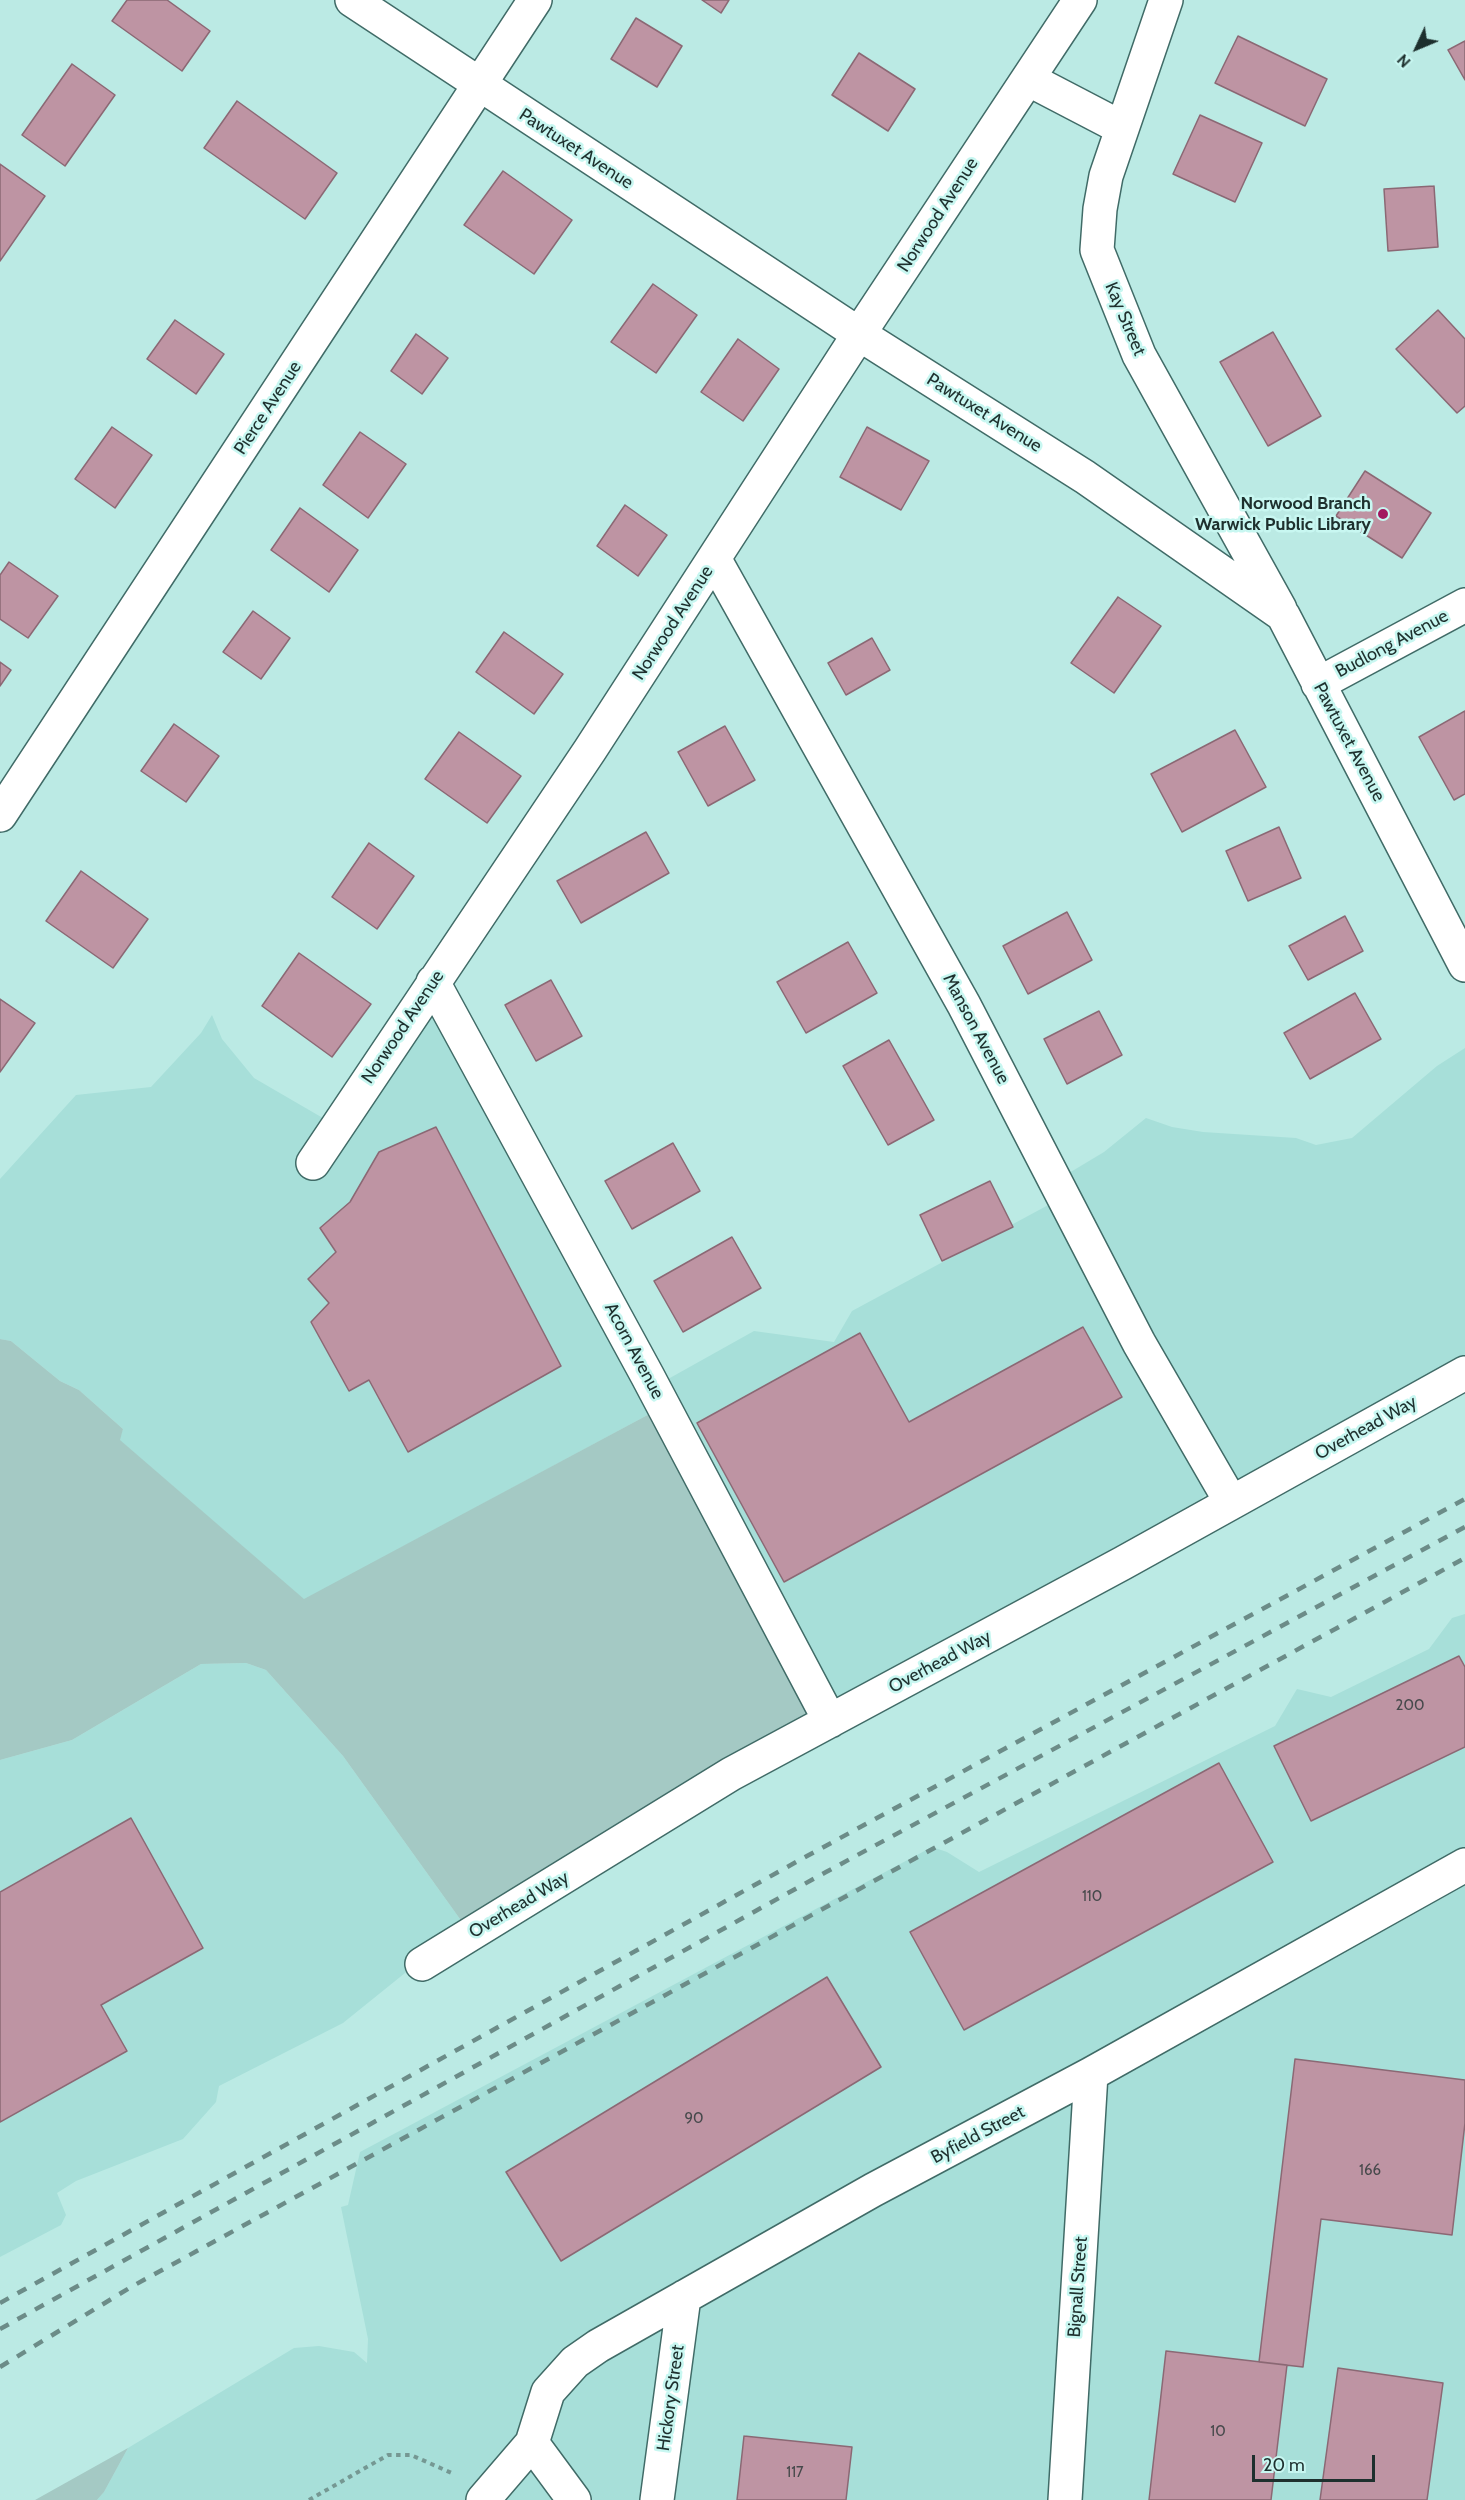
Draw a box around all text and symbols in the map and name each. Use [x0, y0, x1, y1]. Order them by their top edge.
north arrow [1387, 18, 1447, 78]
text: N [1393, 50, 1414, 72]
street label: Pawtuxet Avenue [515, 104, 637, 194]
street label: Norwood Avenue [893, 154, 983, 276]
street label: Kay Street [1100, 279, 1150, 359]
street label: Pierce Avenue [230, 357, 306, 459]
street label: Pawtuxet Avenue [922, 369, 1046, 457]
place label: Norwood Branch Warwick Public Library [1195, 493, 1371, 536]
marker: Norwood Branch Warwick Public Library [1376, 507, 1390, 521]
street label: Norwood Avenue [628, 562, 718, 684]
street label: Budlong Avenue [1332, 605, 1452, 683]
street label: Pawtuxet Avenue [1309, 679, 1389, 805]
street label: Norwood Avenue [357, 966, 449, 1088]
street label: Manson Avenue [938, 970, 1014, 1088]
street label: Acorn Avenue [600, 1299, 668, 1403]
street label: Overhead Way [1311, 1391, 1421, 1465]
street label: Overhead Way [885, 1626, 995, 1698]
house number: 200 [1396, 1697, 1424, 1715]
street label: Overhead Way [465, 1867, 573, 1943]
house number: 110 [1082, 1888, 1102, 1906]
street label: Byfield Street [927, 2101, 1029, 2169]
house number: 90 [685, 2110, 703, 2128]
house number: 166 [1359, 2162, 1381, 2180]
street label: Bignall Street [1064, 2236, 1092, 2338]
street label: Hickory Street [653, 2343, 689, 2453]
house number: 10 [1210, 2423, 1226, 2441]
scale bar [1255, 2443, 1378, 2481]
text: 20 m [1263, 2454, 1305, 2476]
house number: 117 [786, 2464, 804, 2482]

